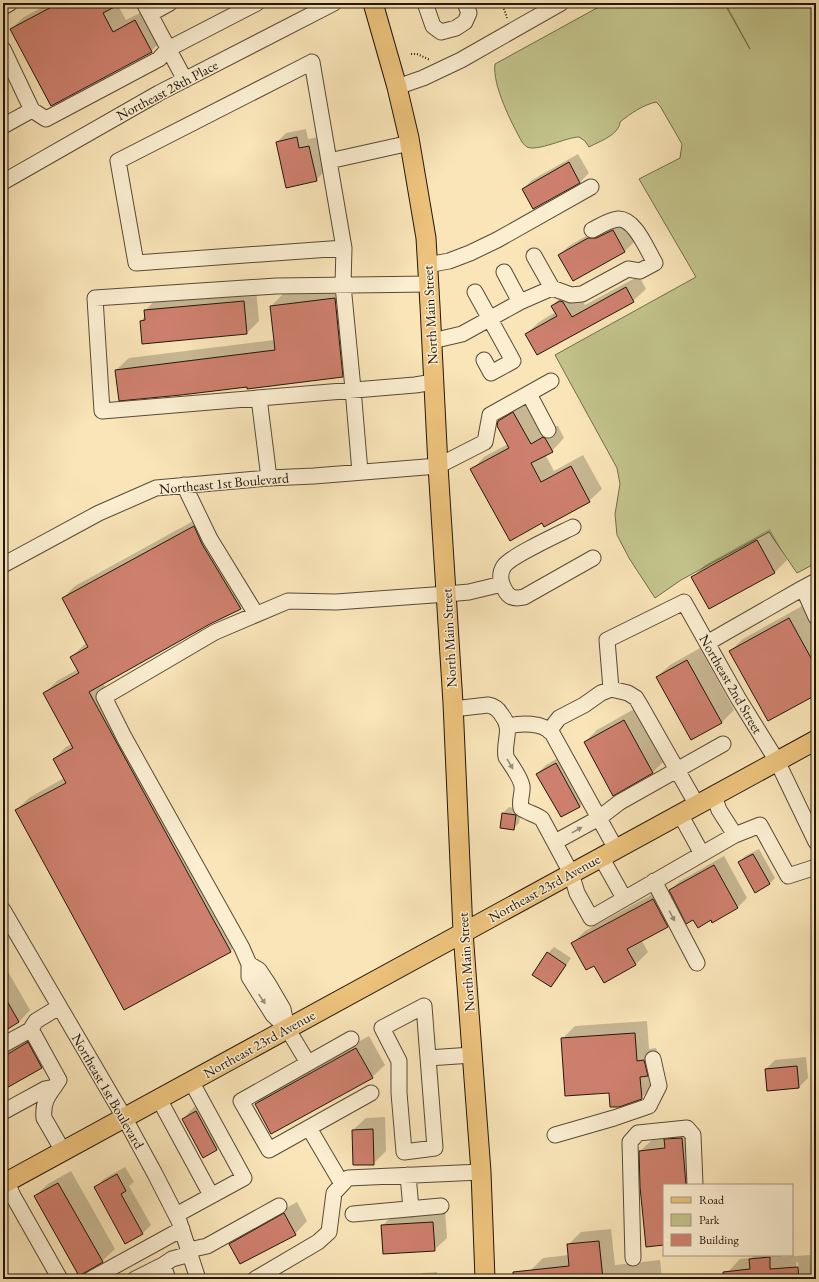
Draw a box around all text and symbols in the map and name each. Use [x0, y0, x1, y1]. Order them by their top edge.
street label: Northeast 28th Place [113, 55, 221, 124]
street label: North Main Street [418, 264, 442, 365]
street label: Northeast 1st Boulevard [158, 468, 291, 498]
street label: North Main Street [437, 587, 461, 688]
street label: Northeast 2nd Street [695, 631, 767, 737]
one-way arrow [507, 758, 514, 770]
one-way arrow [571, 827, 583, 834]
street label: Northeast 23rd Avenue [485, 850, 604, 926]
one-way arrow [669, 910, 675, 921]
street label: North Main Street [454, 911, 478, 1012]
one-way arrow [258, 993, 266, 1004]
street label: Northeast 23rd Avenue [200, 1006, 319, 1082]
street label: Northeast 1st Boulevard [68, 1030, 149, 1153]
legend [663, 1184, 793, 1256]
text: Road [699, 1192, 725, 1208]
text: Park [699, 1212, 720, 1228]
text: Building [699, 1232, 740, 1248]

